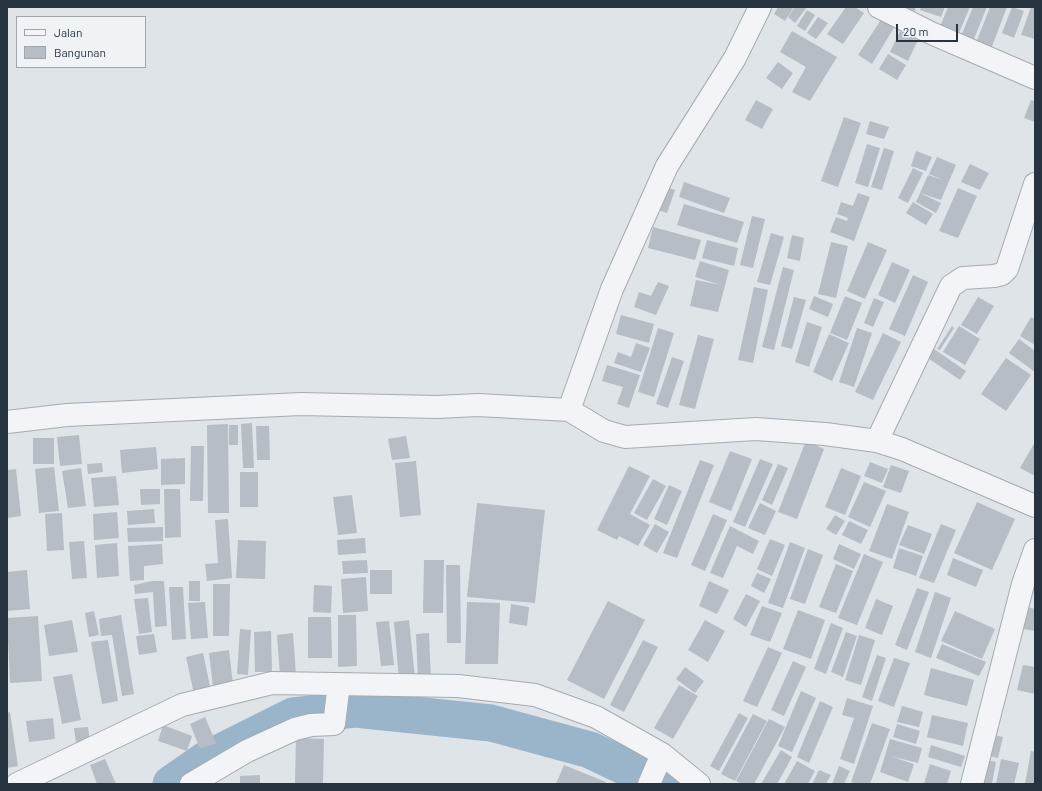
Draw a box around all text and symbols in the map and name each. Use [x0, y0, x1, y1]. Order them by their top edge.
legend [16, 16, 146, 68]
scale bar [898, 16, 960, 42]
text: 20 m [903, 24, 929, 38]
text: Jalan [54, 25, 82, 39]
text: Bangunan [54, 45, 106, 59]

